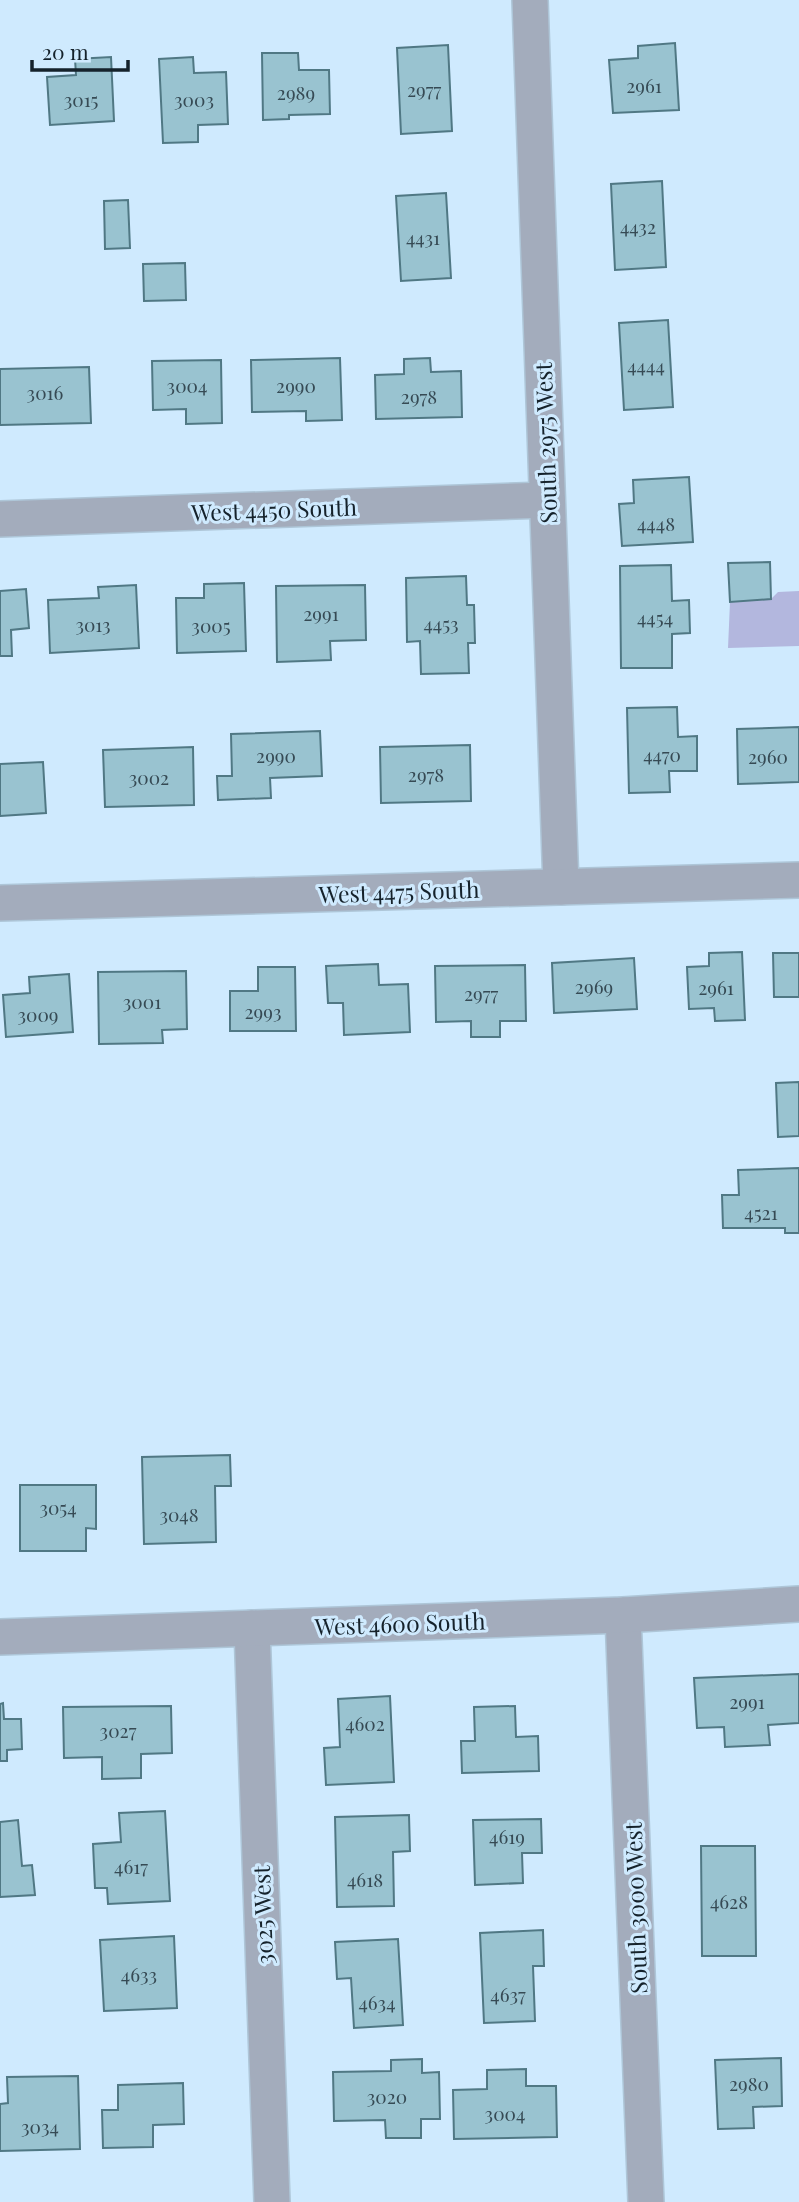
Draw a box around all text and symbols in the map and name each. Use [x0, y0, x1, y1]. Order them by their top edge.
scale bar [32, 28, 128, 72]
text: 20 m [42, 37, 89, 65]
house number: 2961 [626, 72, 662, 98]
house number: 2977 [407, 76, 441, 102]
house number: 2989 [277, 79, 315, 105]
house number: 3015 [64, 86, 98, 112]
house number: 3003 [174, 86, 214, 112]
house number: 4432 [620, 213, 656, 239]
house number: 4431 [406, 224, 440, 250]
house number: 4444 [627, 352, 665, 378]
street label: South 2975 West [527, 361, 563, 524]
house number: 3004 [167, 372, 207, 398]
house number: 2990 [276, 372, 316, 398]
house number: 3016 [27, 379, 64, 405]
house number: 2978 [401, 383, 437, 409]
street label: West 4450 South [190, 491, 358, 527]
house number: 4448 [637, 510, 675, 536]
house number: 2991 [303, 600, 339, 626]
house number: 4454 [637, 604, 673, 630]
house number: 4453 [423, 610, 459, 636]
house number: 3013 [75, 611, 111, 637]
house number: 3005 [191, 612, 231, 638]
house number: 4470 [643, 741, 681, 767]
house number: 2990 [256, 742, 296, 768]
house number: 2960 [748, 743, 788, 769]
house number: 2978 [408, 761, 444, 787]
house number: 3002 [129, 764, 169, 790]
street label: West 4475 South [317, 873, 480, 909]
house number: 2969 [575, 973, 613, 999]
house number: 2961 [698, 974, 734, 1000]
house number: 2977 [464, 980, 498, 1006]
house number: 3001 [123, 988, 161, 1014]
house number: 2993 [244, 998, 282, 1024]
house number: 3009 [17, 1001, 59, 1027]
house number: 4521 [744, 1199, 778, 1225]
house number: 3054 [39, 1494, 77, 1520]
house number: 3048 [159, 1501, 199, 1527]
street label: West 4600 South [313, 1605, 486, 1642]
house number: 2991 [729, 1688, 765, 1714]
house number: 4602 [345, 1710, 385, 1736]
house number: 3027 [100, 1717, 137, 1743]
street label: South 3000 West [616, 1821, 653, 1994]
house number: 4619 [489, 1823, 525, 1849]
house number: 4617 [114, 1853, 148, 1879]
street label: 3025 West [245, 1864, 279, 1965]
house number: 4618 [347, 1866, 383, 1892]
house number: 4628 [710, 1888, 748, 1914]
house number: 4633 [121, 1961, 157, 1987]
house number: 4637 [490, 1981, 526, 2007]
house number: 4634 [358, 1989, 396, 2015]
house number: 2980 [729, 2070, 769, 2096]
house number: 3020 [367, 2083, 407, 2109]
house number: 3004 [485, 2100, 525, 2126]
house number: 3034 [21, 2113, 59, 2139]

